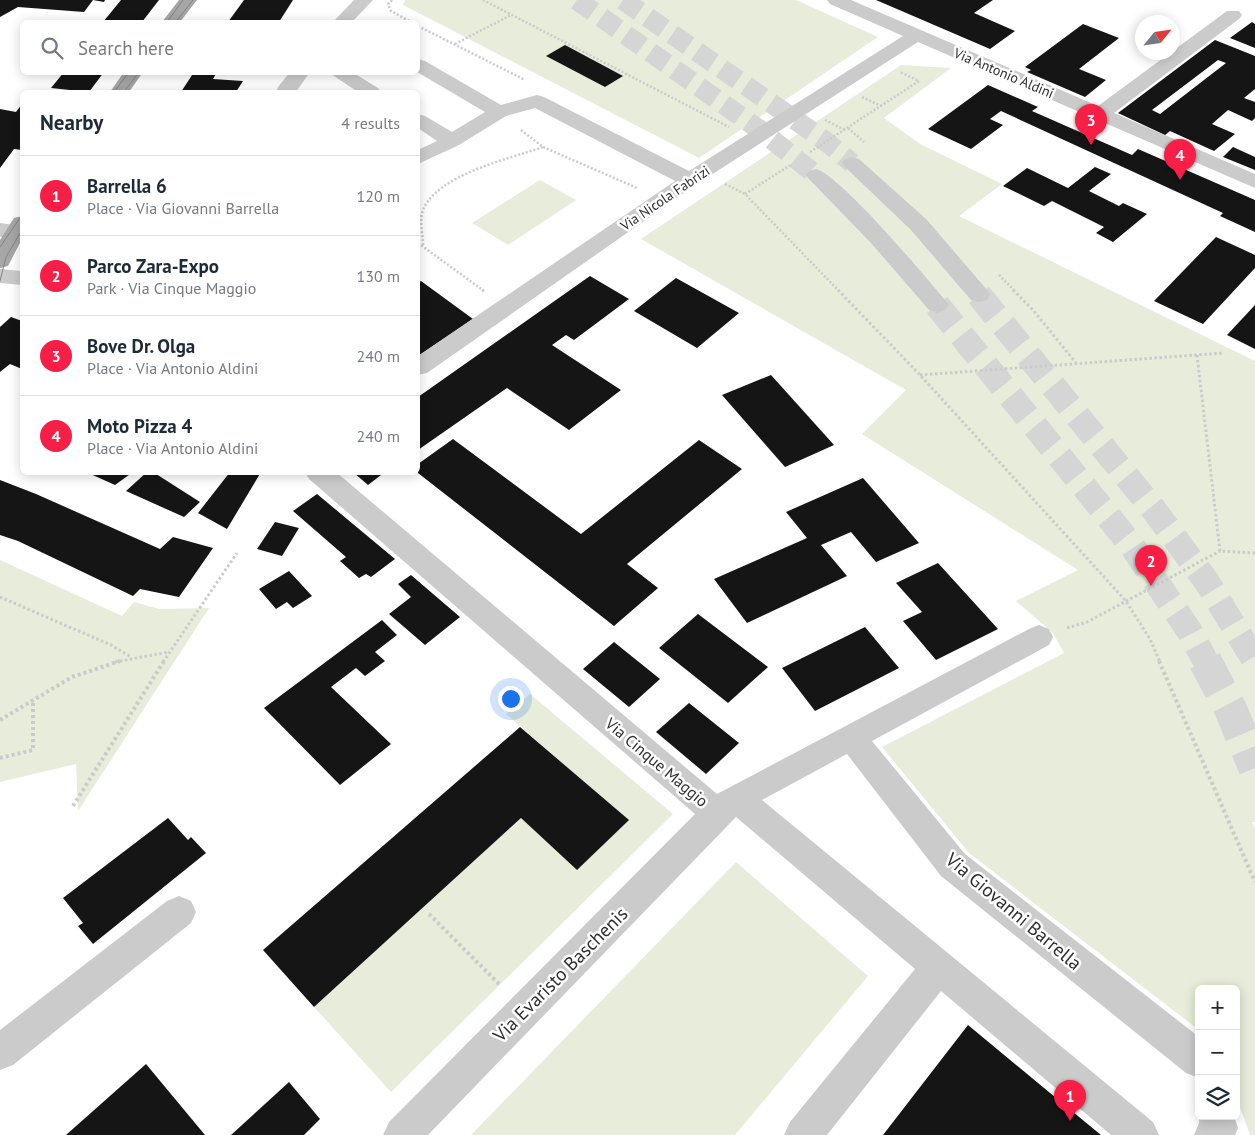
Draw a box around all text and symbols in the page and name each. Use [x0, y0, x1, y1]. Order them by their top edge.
north arrow [1135, 15, 1180, 60]
search box [20, 20, 420, 75]
icon: search [38, 34, 66, 62]
text: Search here [78, 36, 174, 60]
street label: Via Antonio Aldini [950, 43, 1057, 102]
pin: 3 [1075, 104, 1107, 145]
text: Nearby [40, 109, 103, 136]
text: 4 results [341, 113, 400, 133]
pin: 4 [1164, 139, 1196, 180]
street label: Via Nicola Fabrizi [616, 161, 713, 235]
text: Barrella 6 [87, 174, 167, 198]
text: 1 [51, 186, 61, 206]
text: 120 m [357, 186, 400, 206]
text: Place · Via Giovanni Barrella [87, 198, 279, 218]
text: Parco Zara-Expo [87, 254, 219, 278]
text: 2 [51, 266, 61, 286]
text: 130 m [357, 266, 400, 286]
text: Park · Via Cinque Maggio [87, 278, 256, 298]
text: Bove Dr. Olga [87, 334, 195, 358]
text: 3 [51, 346, 61, 366]
text: 240 m [357, 346, 400, 366]
text: Place · Via Antonio Aldini [87, 358, 258, 378]
text: Moto Pizza 4 [87, 414, 192, 438]
text: 4 [51, 426, 61, 446]
text: 240 m [357, 426, 400, 446]
text: Place · Via Antonio Aldini [87, 438, 258, 458]
pin: 2 [1135, 545, 1167, 586]
your location [498, 686, 524, 712]
street label: Via Cinque Maggio [601, 713, 712, 811]
street label: Via Giovanni Barrella [940, 846, 1087, 975]
street label: Via Evaristo Baschenis [487, 902, 632, 1047]
map controls [1195, 985, 1240, 1120]
button: + [1195, 985, 1240, 1030]
button: − [1195, 1030, 1240, 1075]
button: layers [1195, 1075, 1240, 1120]
pin: 1 [1054, 1080, 1086, 1121]

